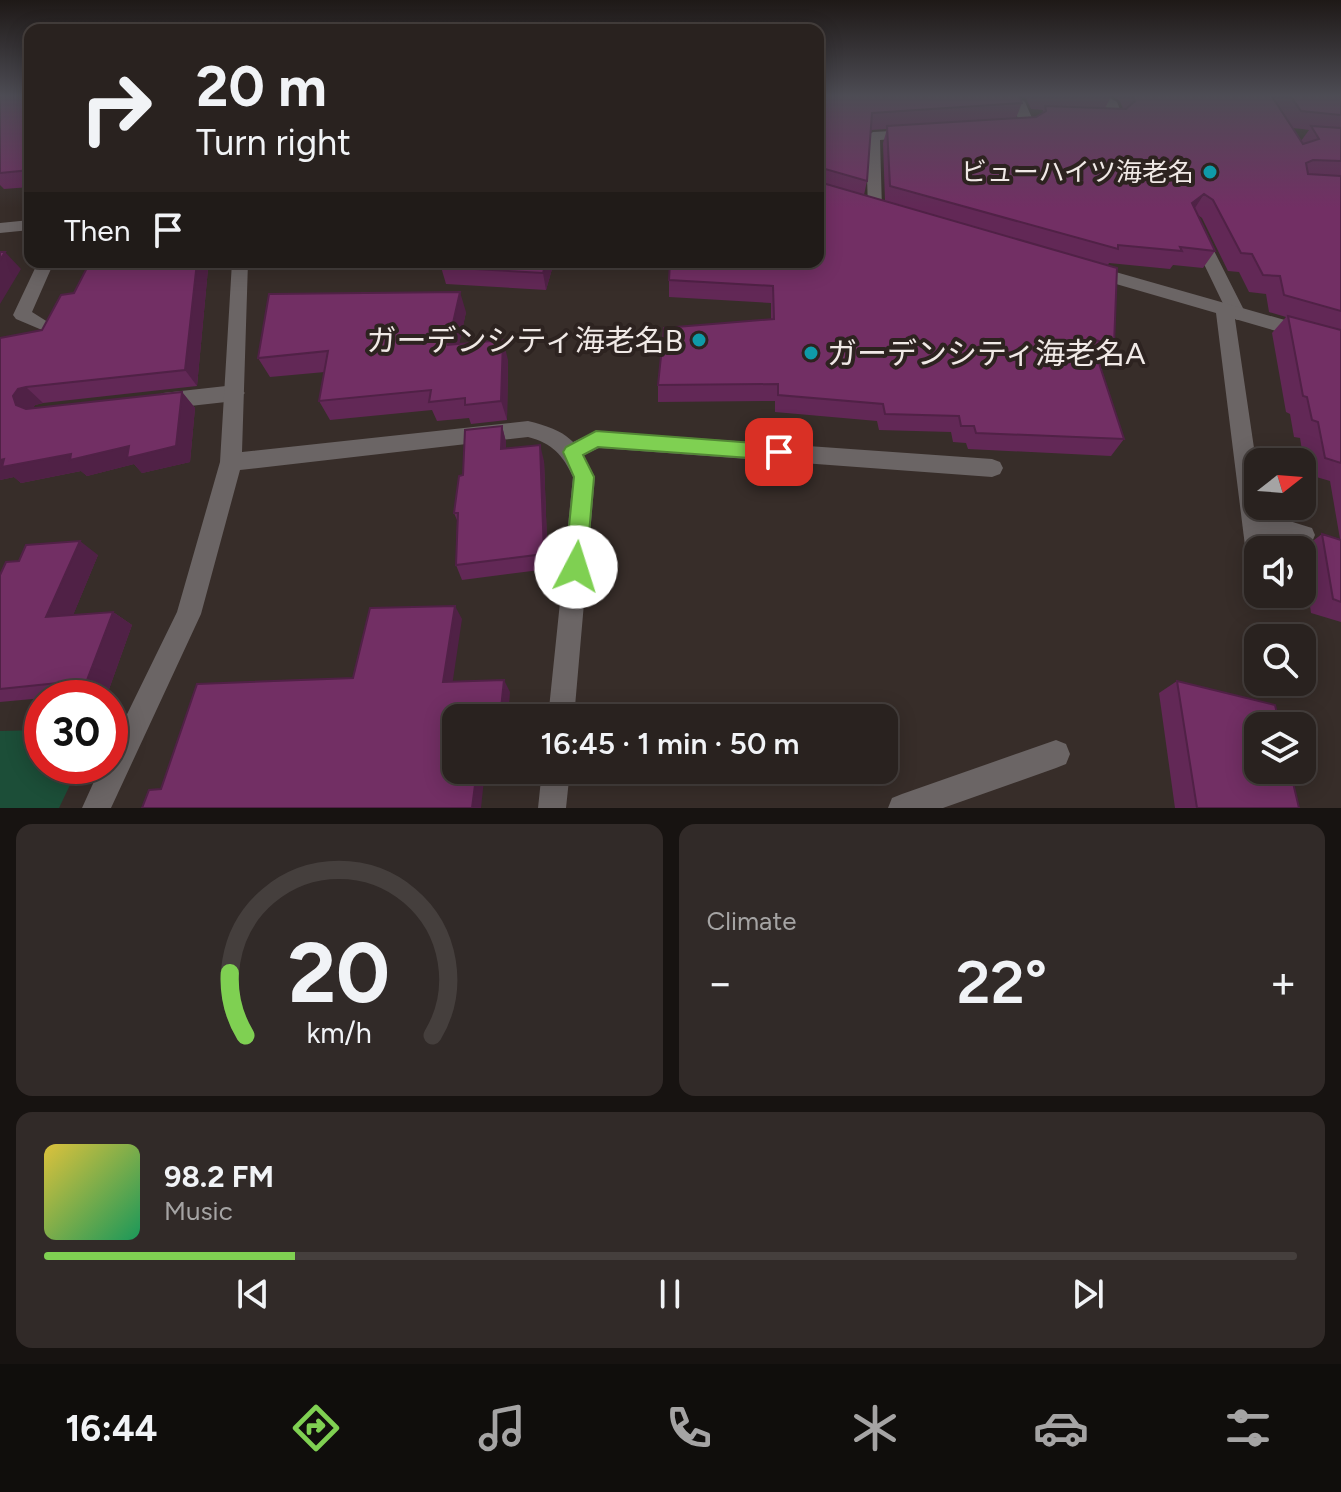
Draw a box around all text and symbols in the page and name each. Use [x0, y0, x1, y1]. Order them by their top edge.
text: 20 m [196, 53, 327, 120]
icon: right [64, 56, 168, 160]
text: Turn right [196, 121, 351, 164]
place label: ビューハイツ海老名 [961, 156, 1194, 188]
marker: ビューハイツ海老名 [1201, 163, 1219, 181]
icon: arrive [146, 208, 190, 252]
text: Then [64, 212, 130, 249]
place label: ガーデンシティ海老名B [366, 322, 683, 359]
marker: ガーデンシティ海老名B [690, 331, 708, 349]
place label: ガーデンシティ海老名A [827, 335, 1146, 372]
marker: ガーデンシティ海老名A [802, 344, 820, 362]
pin [745, 418, 813, 486]
icon: arrive [757, 430, 801, 474]
north arrow [1244, 448, 1316, 520]
map controls [1244, 448, 1316, 784]
position arrow [534, 525, 618, 609]
button: sound [1244, 536, 1316, 608]
button: search [1244, 624, 1316, 696]
speed limit sign: 30 [24, 680, 128, 784]
button: layers [1244, 712, 1316, 784]
text: 16:45 · 1 min · 50 m [541, 725, 799, 762]
text: Climate [707, 905, 796, 937]
text: 20 [288, 923, 390, 1023]
text: 22° [956, 946, 1047, 1018]
text: − [707, 956, 734, 1009]
text: + [1270, 956, 1297, 1009]
text: km/h [307, 1016, 372, 1050]
text: 98.2 FM [164, 1158, 274, 1195]
text: Music [164, 1195, 233, 1227]
icon: previous [231, 1272, 275, 1316]
icon: pause [648, 1272, 692, 1316]
icon: next [1066, 1272, 1110, 1316]
icon: directions [288, 1400, 344, 1456]
icon: music [474, 1400, 530, 1456]
icon: phone [661, 1400, 717, 1456]
icon: climate [847, 1400, 903, 1456]
icon: car [1033, 1400, 1089, 1456]
icon: filters [1220, 1400, 1276, 1456]
text: 16:44 [65, 1407, 158, 1450]

